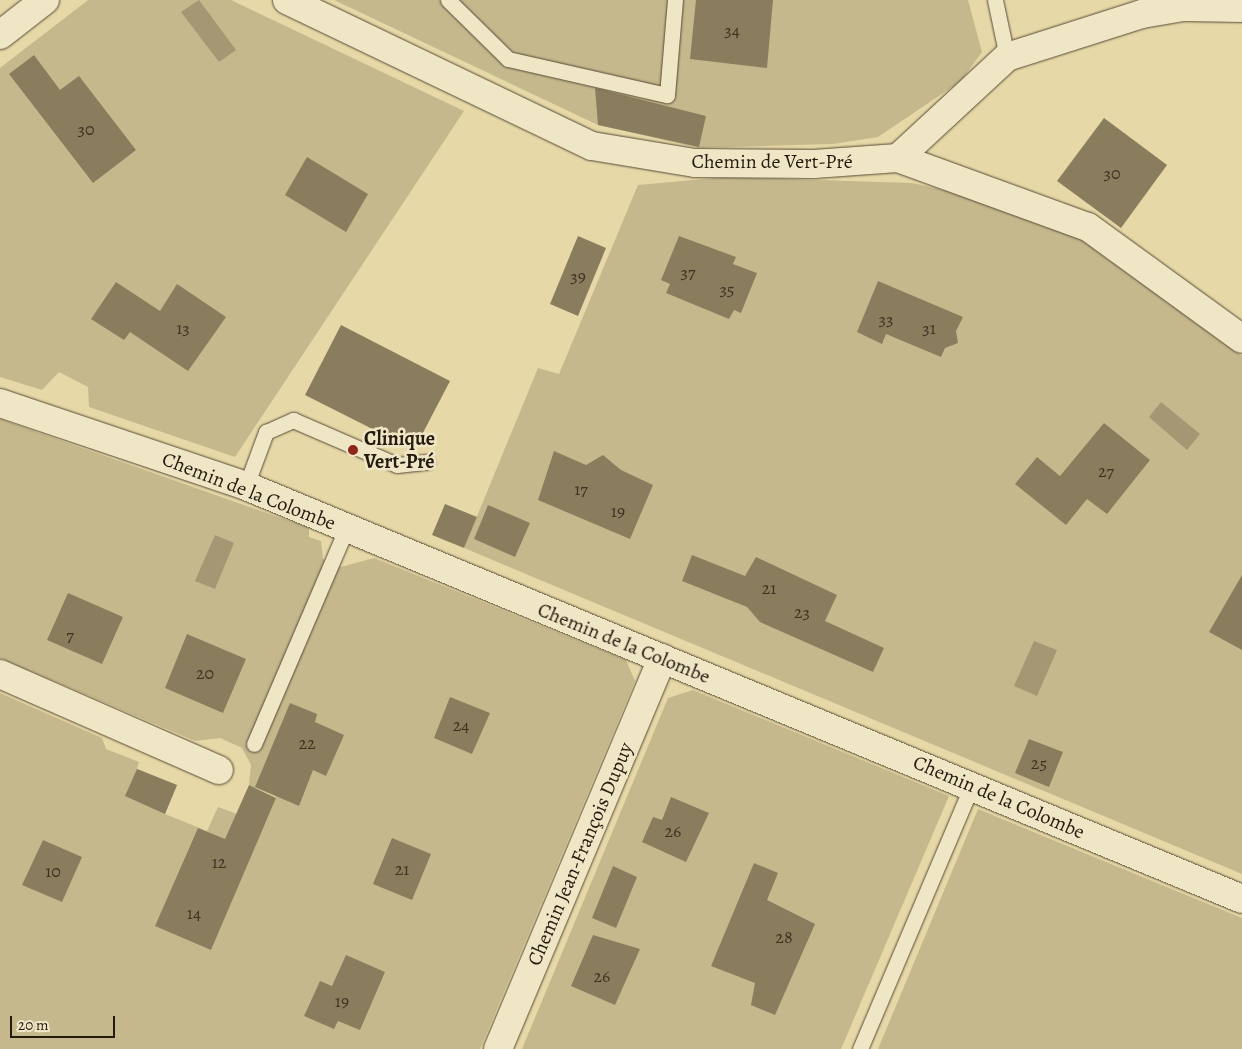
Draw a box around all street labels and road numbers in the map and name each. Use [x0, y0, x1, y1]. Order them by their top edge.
street label: Chemin de Vert-Pré [691, 149, 853, 173]
street label: Chemin de la Colombe [159, 447, 339, 535]
street label: Chemin de la Colombe [534, 597, 714, 689]
street label: Chemin Jean-François Dupuy [522, 739, 638, 969]
street label: Chemin de la Colombe [910, 750, 1088, 844]

